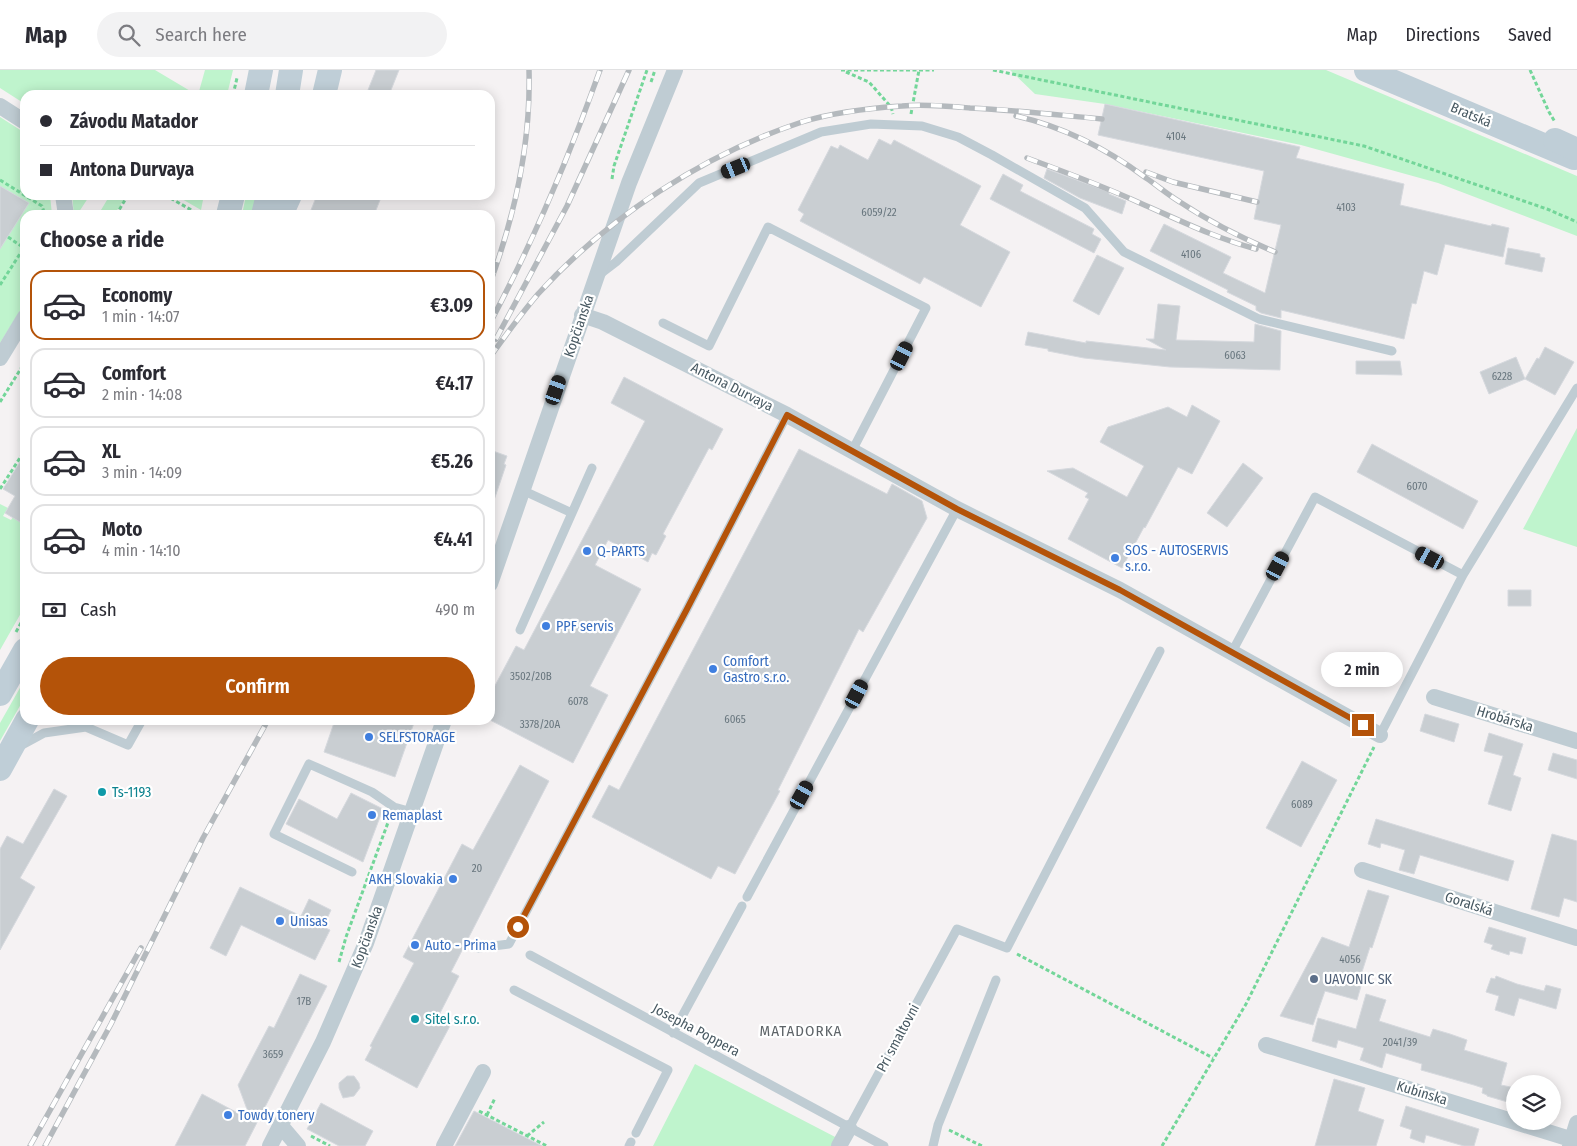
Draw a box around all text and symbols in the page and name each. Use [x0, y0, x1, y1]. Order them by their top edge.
search box [97, 12, 447, 57]
text: Map [25, 21, 67, 49]
icon: search [115, 21, 143, 49]
text: Search here [155, 23, 247, 46]
text: Map [1346, 24, 1378, 46]
text: Directions [1406, 24, 1480, 46]
text: Saved [1508, 24, 1552, 46]
street label: Bratská [1448, 99, 1494, 131]
text: Závodu Matador [70, 110, 198, 133]
house number: 4104 [1166, 130, 1187, 143]
car [719, 155, 752, 181]
text: Antona Durvaya [70, 158, 194, 181]
house number: 4103 [1336, 201, 1356, 214]
house number: 6059/22 [861, 206, 897, 219]
text: Choose a ride [40, 226, 164, 253]
house number: 4106 [1181, 248, 1202, 261]
icon: car [42, 283, 87, 328]
text: Economy [102, 284, 172, 307]
street label: Kopčianska [560, 292, 598, 359]
text: €3.09 [430, 294, 473, 317]
text: 1 min · 14:07 [102, 307, 180, 326]
car [888, 339, 915, 373]
house number: 6063 [1224, 349, 1246, 362]
street label: Antona Durvaya [688, 359, 776, 415]
icon: car [42, 361, 87, 406]
text: Comfort [102, 362, 166, 385]
house number: 6228 [1492, 370, 1513, 383]
text: €4.17 [436, 372, 473, 395]
car [544, 373, 567, 407]
text: 2 min · 14:08 [102, 385, 182, 404]
icon: car [42, 439, 87, 484]
text: XL [102, 440, 121, 463]
text: €5.26 [431, 450, 473, 473]
text: 3 min · 14:09 [102, 463, 182, 482]
house number: 6070 [1406, 480, 1428, 493]
icon: car [42, 517, 87, 562]
text: Moto [102, 518, 142, 541]
text: €4.41 [434, 528, 473, 551]
text: 4 min · 14:10 [102, 541, 180, 560]
place label: SOS - AUTOSERVIS s.r.o. [1125, 542, 1229, 575]
place label: Q-PARTS [597, 543, 645, 560]
car [1413, 544, 1446, 572]
marker: Q-PARTS [581, 545, 593, 557]
car [1264, 549, 1291, 583]
marker: SOS - AUTOSERVIS s.r.o. [1109, 552, 1121, 564]
icon: cash [40, 596, 68, 624]
text: Cash [80, 598, 117, 621]
text: 490 m [435, 600, 475, 619]
place label: PPF servis [556, 618, 614, 635]
marker: PPF servis [540, 620, 552, 632]
callout: 2 min [1322, 652, 1404, 688]
place label: Comfort Gastro s.r.o. [723, 653, 789, 686]
button: Confirm [40, 657, 475, 715]
text: 2 min [1344, 660, 1380, 679]
marker: Comfort Gastro s.r.o. [707, 663, 719, 675]
house number: 3502/20B [510, 670, 552, 683]
car [843, 677, 870, 711]
house number: 6078 [568, 695, 589, 708]
street label: Hrobárska [1475, 702, 1536, 736]
house number: 6065 [724, 713, 746, 726]
route end [1352, 714, 1374, 736]
house number: 3378/20A [520, 718, 561, 731]
place label: SELFSTORAGE [379, 729, 456, 746]
marker: SELFSTORAGE [363, 731, 375, 743]
car [788, 778, 815, 812]
place label: Ts-1193 [112, 784, 151, 801]
marker: Ts-1193 [96, 786, 108, 798]
house number: 6089 [1291, 798, 1313, 811]
place label: Remaplast [382, 807, 443, 824]
marker: Remaplast [366, 809, 378, 821]
house number: 20 [472, 862, 483, 875]
place label: AKH Slovakia [369, 871, 443, 888]
marker: AKH Slovakia [447, 873, 459, 885]
street label: Goralská [1443, 888, 1495, 920]
street label: Kopčianska [348, 903, 386, 970]
place label: Unisas [290, 913, 328, 930]
marker: Unisas [274, 915, 286, 927]
route start [507, 916, 529, 938]
place label: Auto - Prima [425, 937, 496, 954]
marker: Auto - Prima [409, 939, 421, 951]
house number: 4056 [1339, 953, 1361, 966]
place label: UAVONIC SK [1324, 971, 1393, 988]
marker: UAVONIC SK [1308, 973, 1320, 985]
house number: 17B [297, 995, 311, 1008]
street label: Josepha Poppera [649, 1000, 743, 1060]
street label: Pri smaltovni [873, 1001, 923, 1075]
place label: Sitel s.r.o. [425, 1011, 480, 1028]
marker: Sitel s.r.o. [409, 1013, 421, 1025]
district label: MATADORKA [759, 1022, 843, 1040]
house number: 2041/39 [1383, 1036, 1417, 1049]
house number: 3659 [263, 1048, 283, 1061]
map controls [1506, 1075, 1561, 1130]
button: layers [1506, 1075, 1561, 1130]
street label: Kubínska [1395, 1077, 1450, 1109]
place label: Towdy tonery [238, 1107, 315, 1124]
marker: Towdy tonery [222, 1109, 234, 1121]

